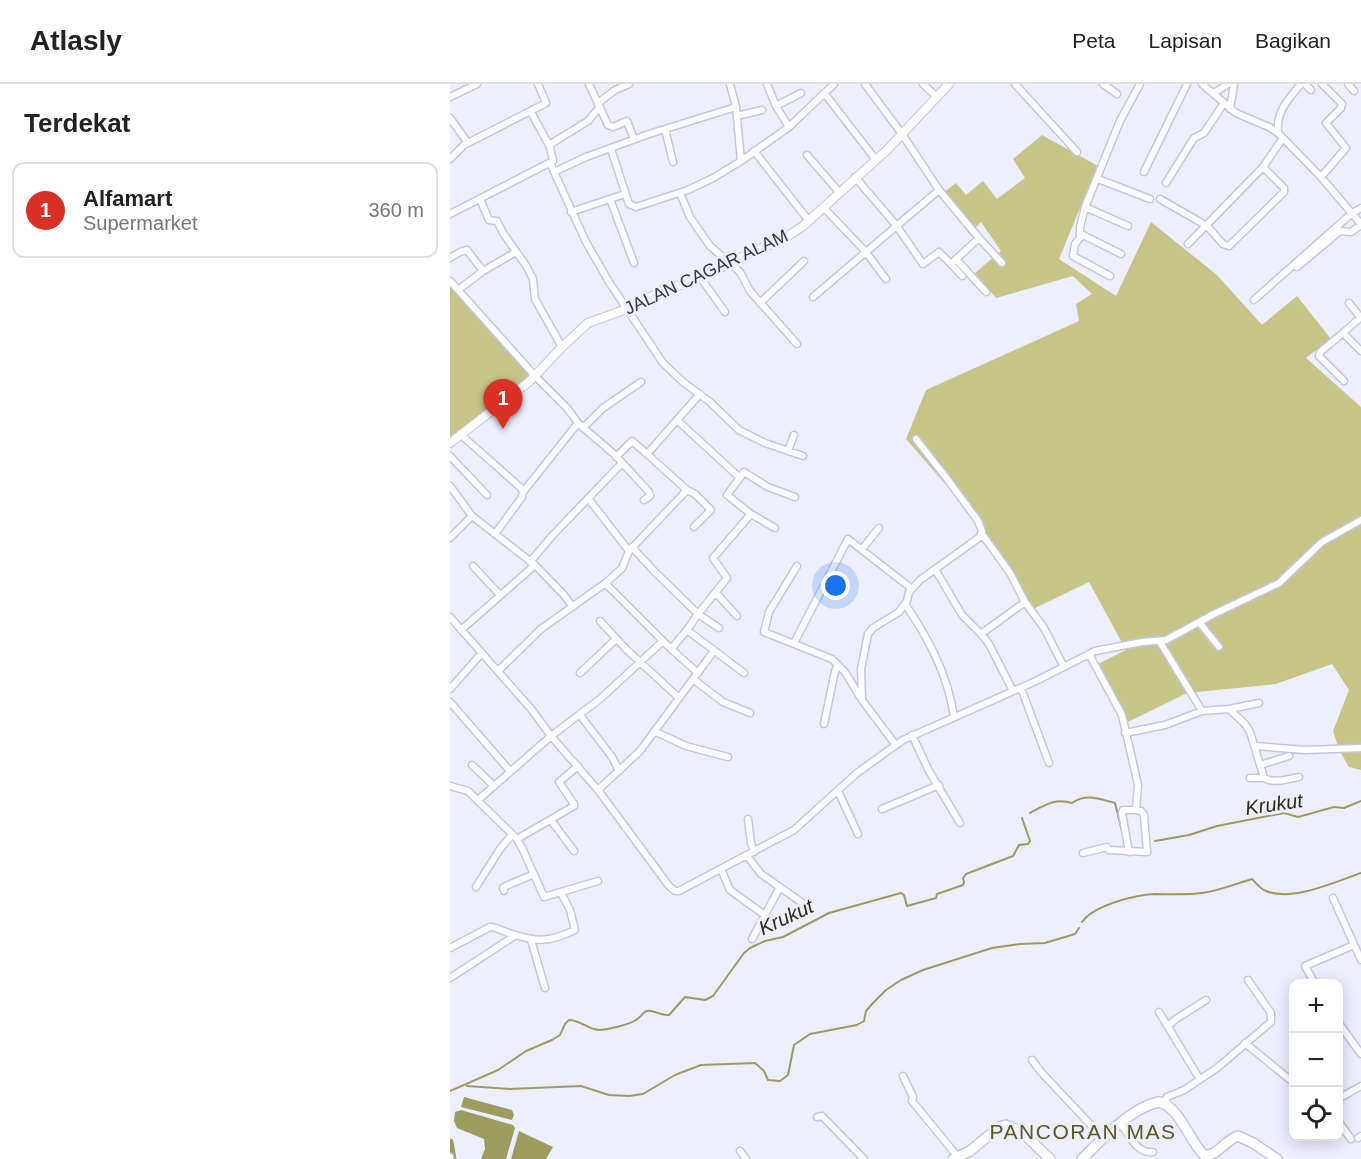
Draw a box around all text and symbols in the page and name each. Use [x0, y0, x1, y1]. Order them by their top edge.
text: Atlasly [30, 25, 122, 56]
text: Peta [1072, 29, 1116, 52]
text: Lapisan [1149, 29, 1222, 52]
text: Bagikan [1255, 29, 1331, 52]
text: Terdekat [24, 108, 130, 138]
text: Alfamart [83, 186, 172, 211]
text: 1 [40, 199, 51, 221]
text: 360 m [368, 199, 424, 221]
text: Supermarket [83, 212, 198, 234]
street label: JALAN CAGAR ALAM [621, 225, 791, 319]
pin: 1 [484, 380, 522, 429]
your location [821, 571, 850, 600]
water label: Krukut [1244, 789, 1306, 819]
water label: Krukut [755, 894, 818, 939]
map controls [1289, 979, 1343, 1141]
button: + [1289, 979, 1343, 1033]
button: − [1289, 1033, 1343, 1087]
button: locate [1289, 1087, 1343, 1141]
district label: PANCORAN MAS [990, 1120, 1176, 1143]

